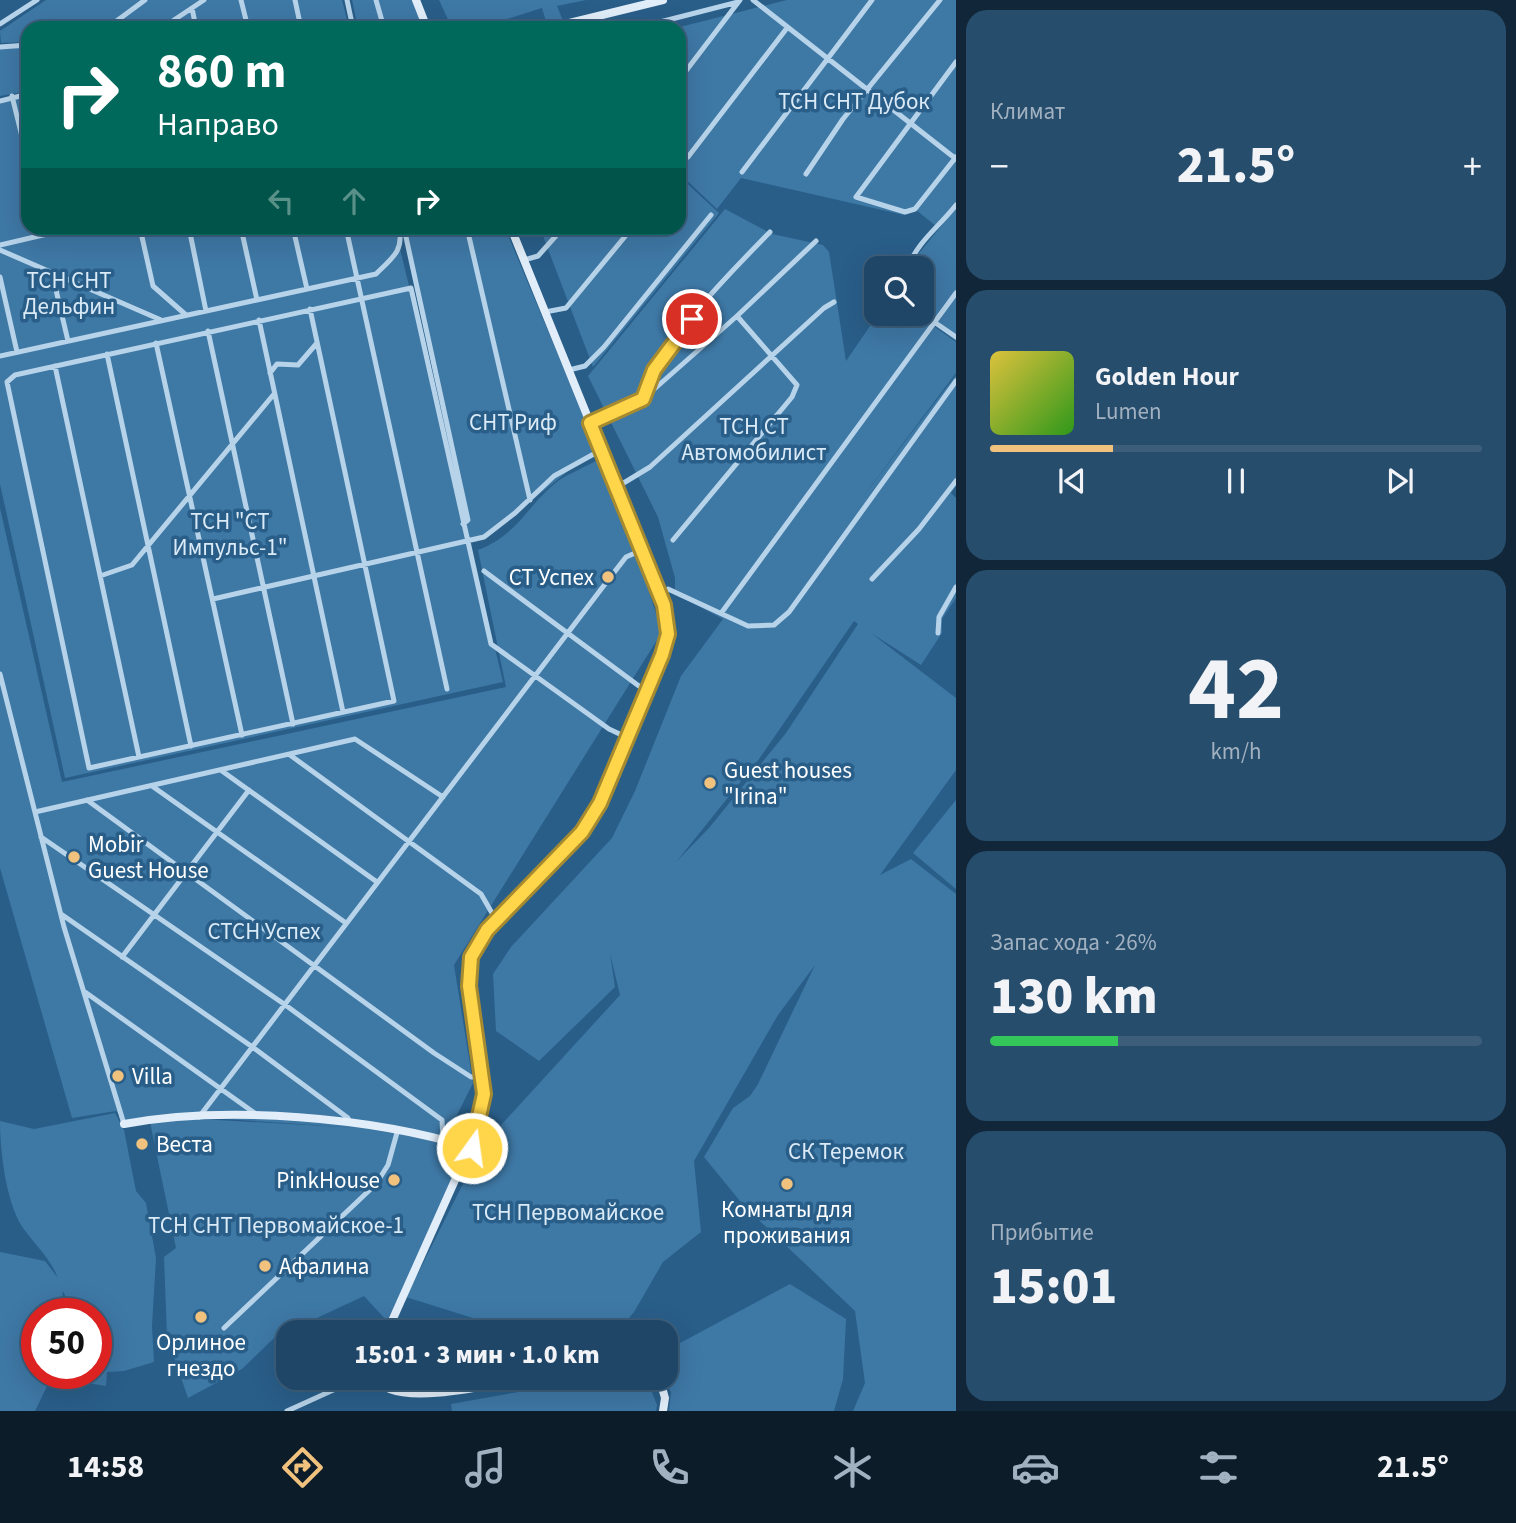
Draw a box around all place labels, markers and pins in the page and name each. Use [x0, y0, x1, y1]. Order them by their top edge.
pin [662, 289, 722, 349]
place label: СТ Успех [509, 561, 594, 594]
marker: СТ Успех [600, 569, 616, 585]
place label: Guest houses "Irina" [724, 754, 852, 813]
marker: Guest houses "Irina" [702, 775, 718, 791]
place label: Mobir Guest House [88, 828, 209, 887]
marker: Mobir Guest House [66, 849, 82, 865]
place label: Villa [132, 1060, 173, 1093]
marker: Villa [110, 1068, 126, 1084]
place label: Веста [156, 1128, 213, 1161]
marker: Веста [134, 1136, 150, 1152]
place label: PinkHouse [276, 1164, 380, 1197]
marker: PinkHouse [386, 1172, 402, 1188]
marker: Комнаты для проживания [779, 1176, 795, 1192]
place label: Комнаты для проживания [721, 1193, 853, 1252]
place label: Афалина [279, 1250, 369, 1283]
marker: Афалина [257, 1258, 273, 1274]
marker: Орлиное гнездо [193, 1309, 209, 1325]
place label: Орлиное гнездо [156, 1326, 246, 1385]

